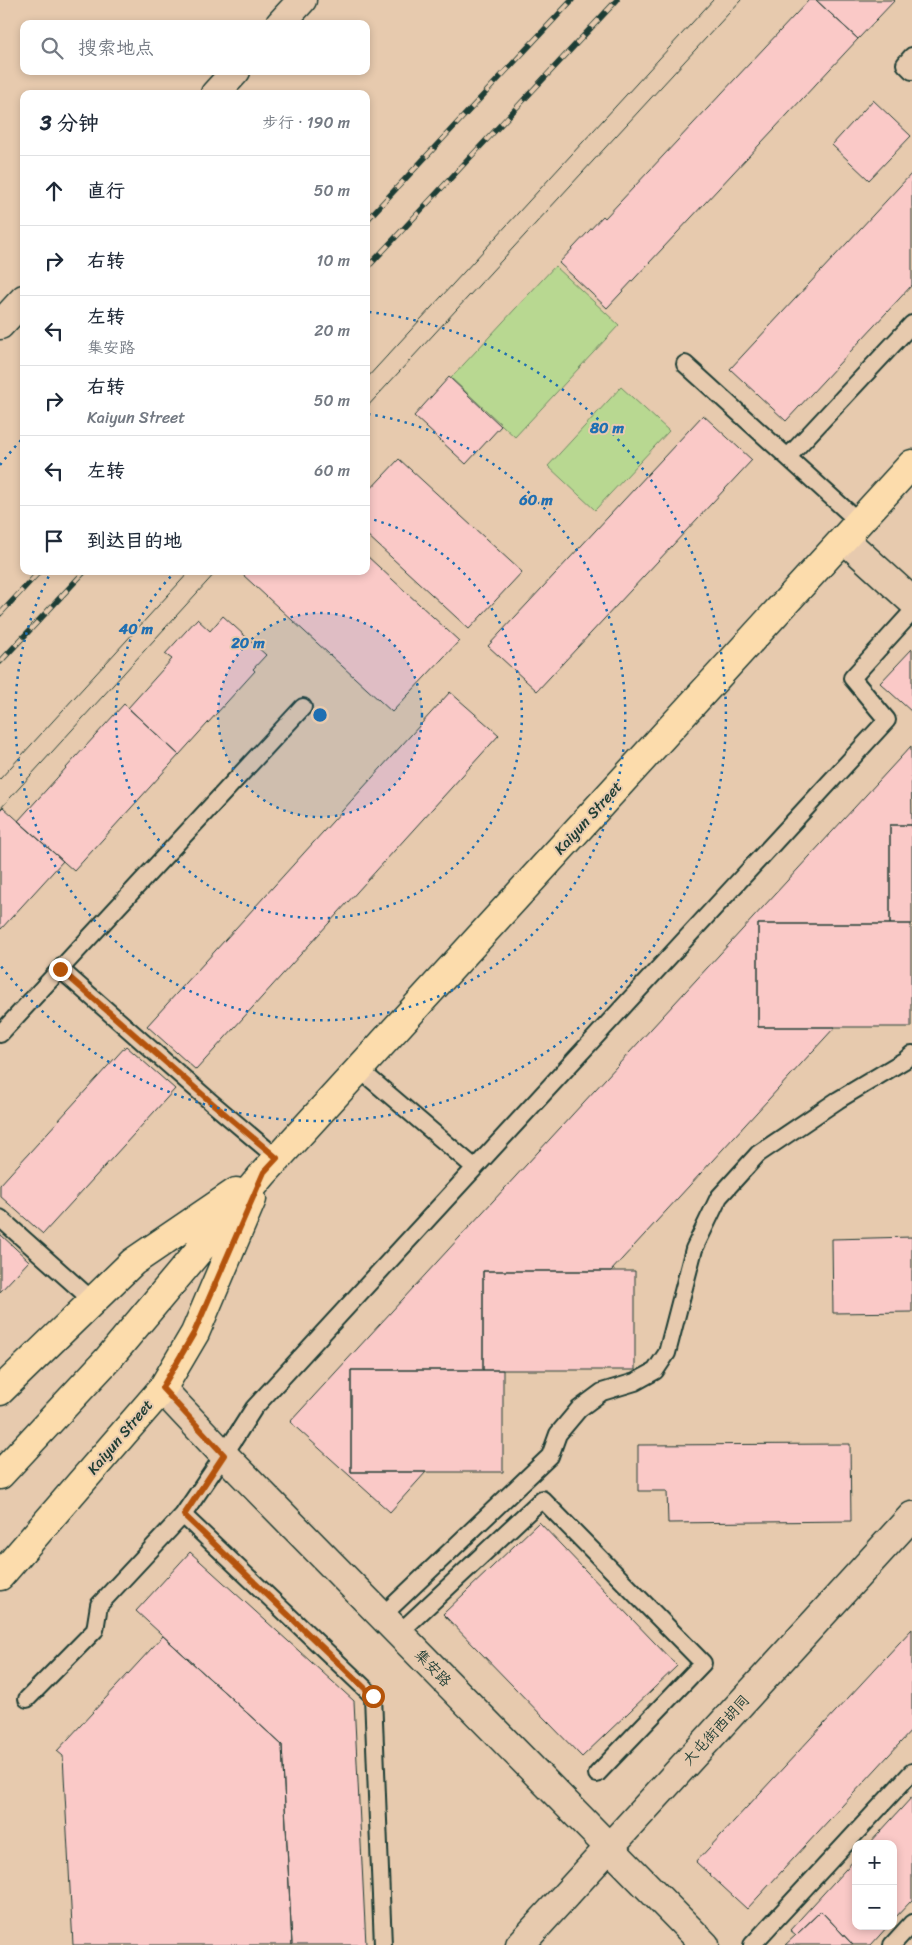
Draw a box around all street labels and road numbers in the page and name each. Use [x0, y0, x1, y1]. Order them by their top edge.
street label: Kaiyun Street [547, 775, 629, 861]
street label: Kaiyun Street [80, 1393, 160, 1481]
street label: 集安路 [408, 1643, 458, 1693]
street label: 大屯街西胡同 [676, 1688, 756, 1772]

